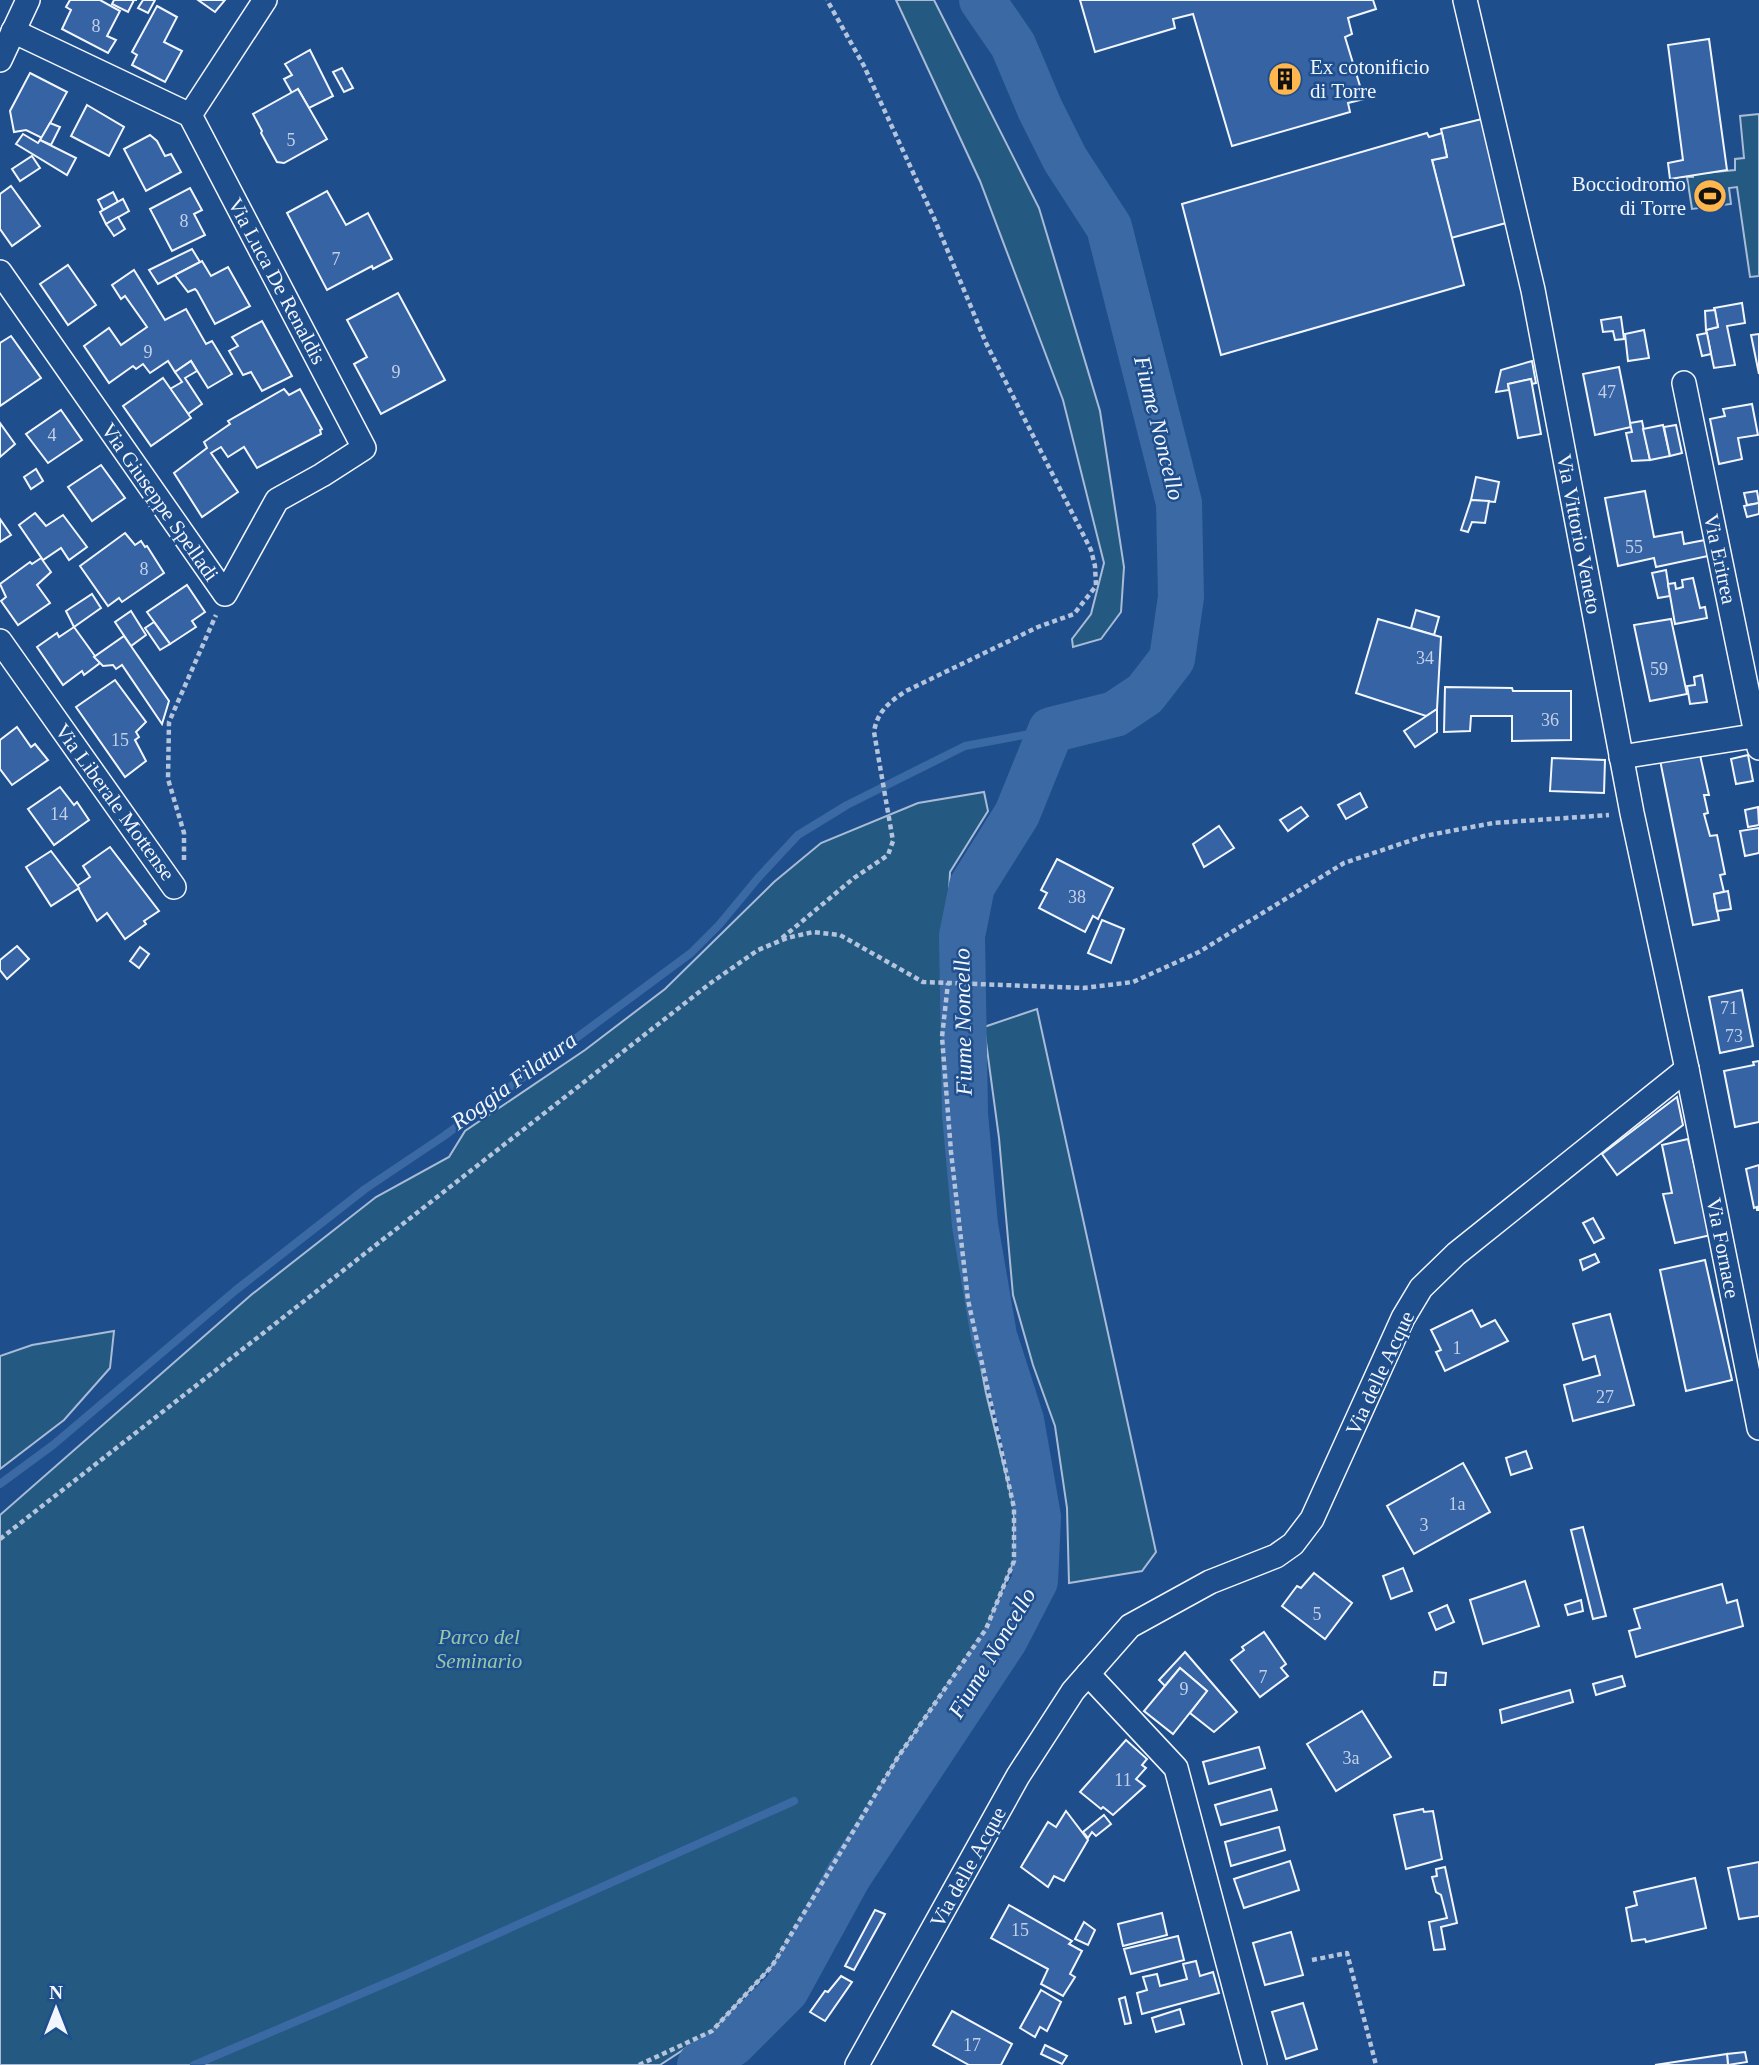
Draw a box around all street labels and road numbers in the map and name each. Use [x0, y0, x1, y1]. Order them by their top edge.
street label: Via Luca De Renaldis [223, 194, 331, 368]
street label: Via Giuseppe Spelladi [96, 418, 224, 586]
street label: Via Vittorio Veneto [1552, 452, 1606, 616]
street label: Via Eritrea [1699, 512, 1741, 607]
street label: Via Liberale Mottense [50, 719, 180, 885]
street label: Via Fornace [1701, 1196, 1745, 1300]
street label: Via delle Acque [1341, 1307, 1419, 1439]
street label: Via delle Acque [925, 1803, 1011, 1931]

